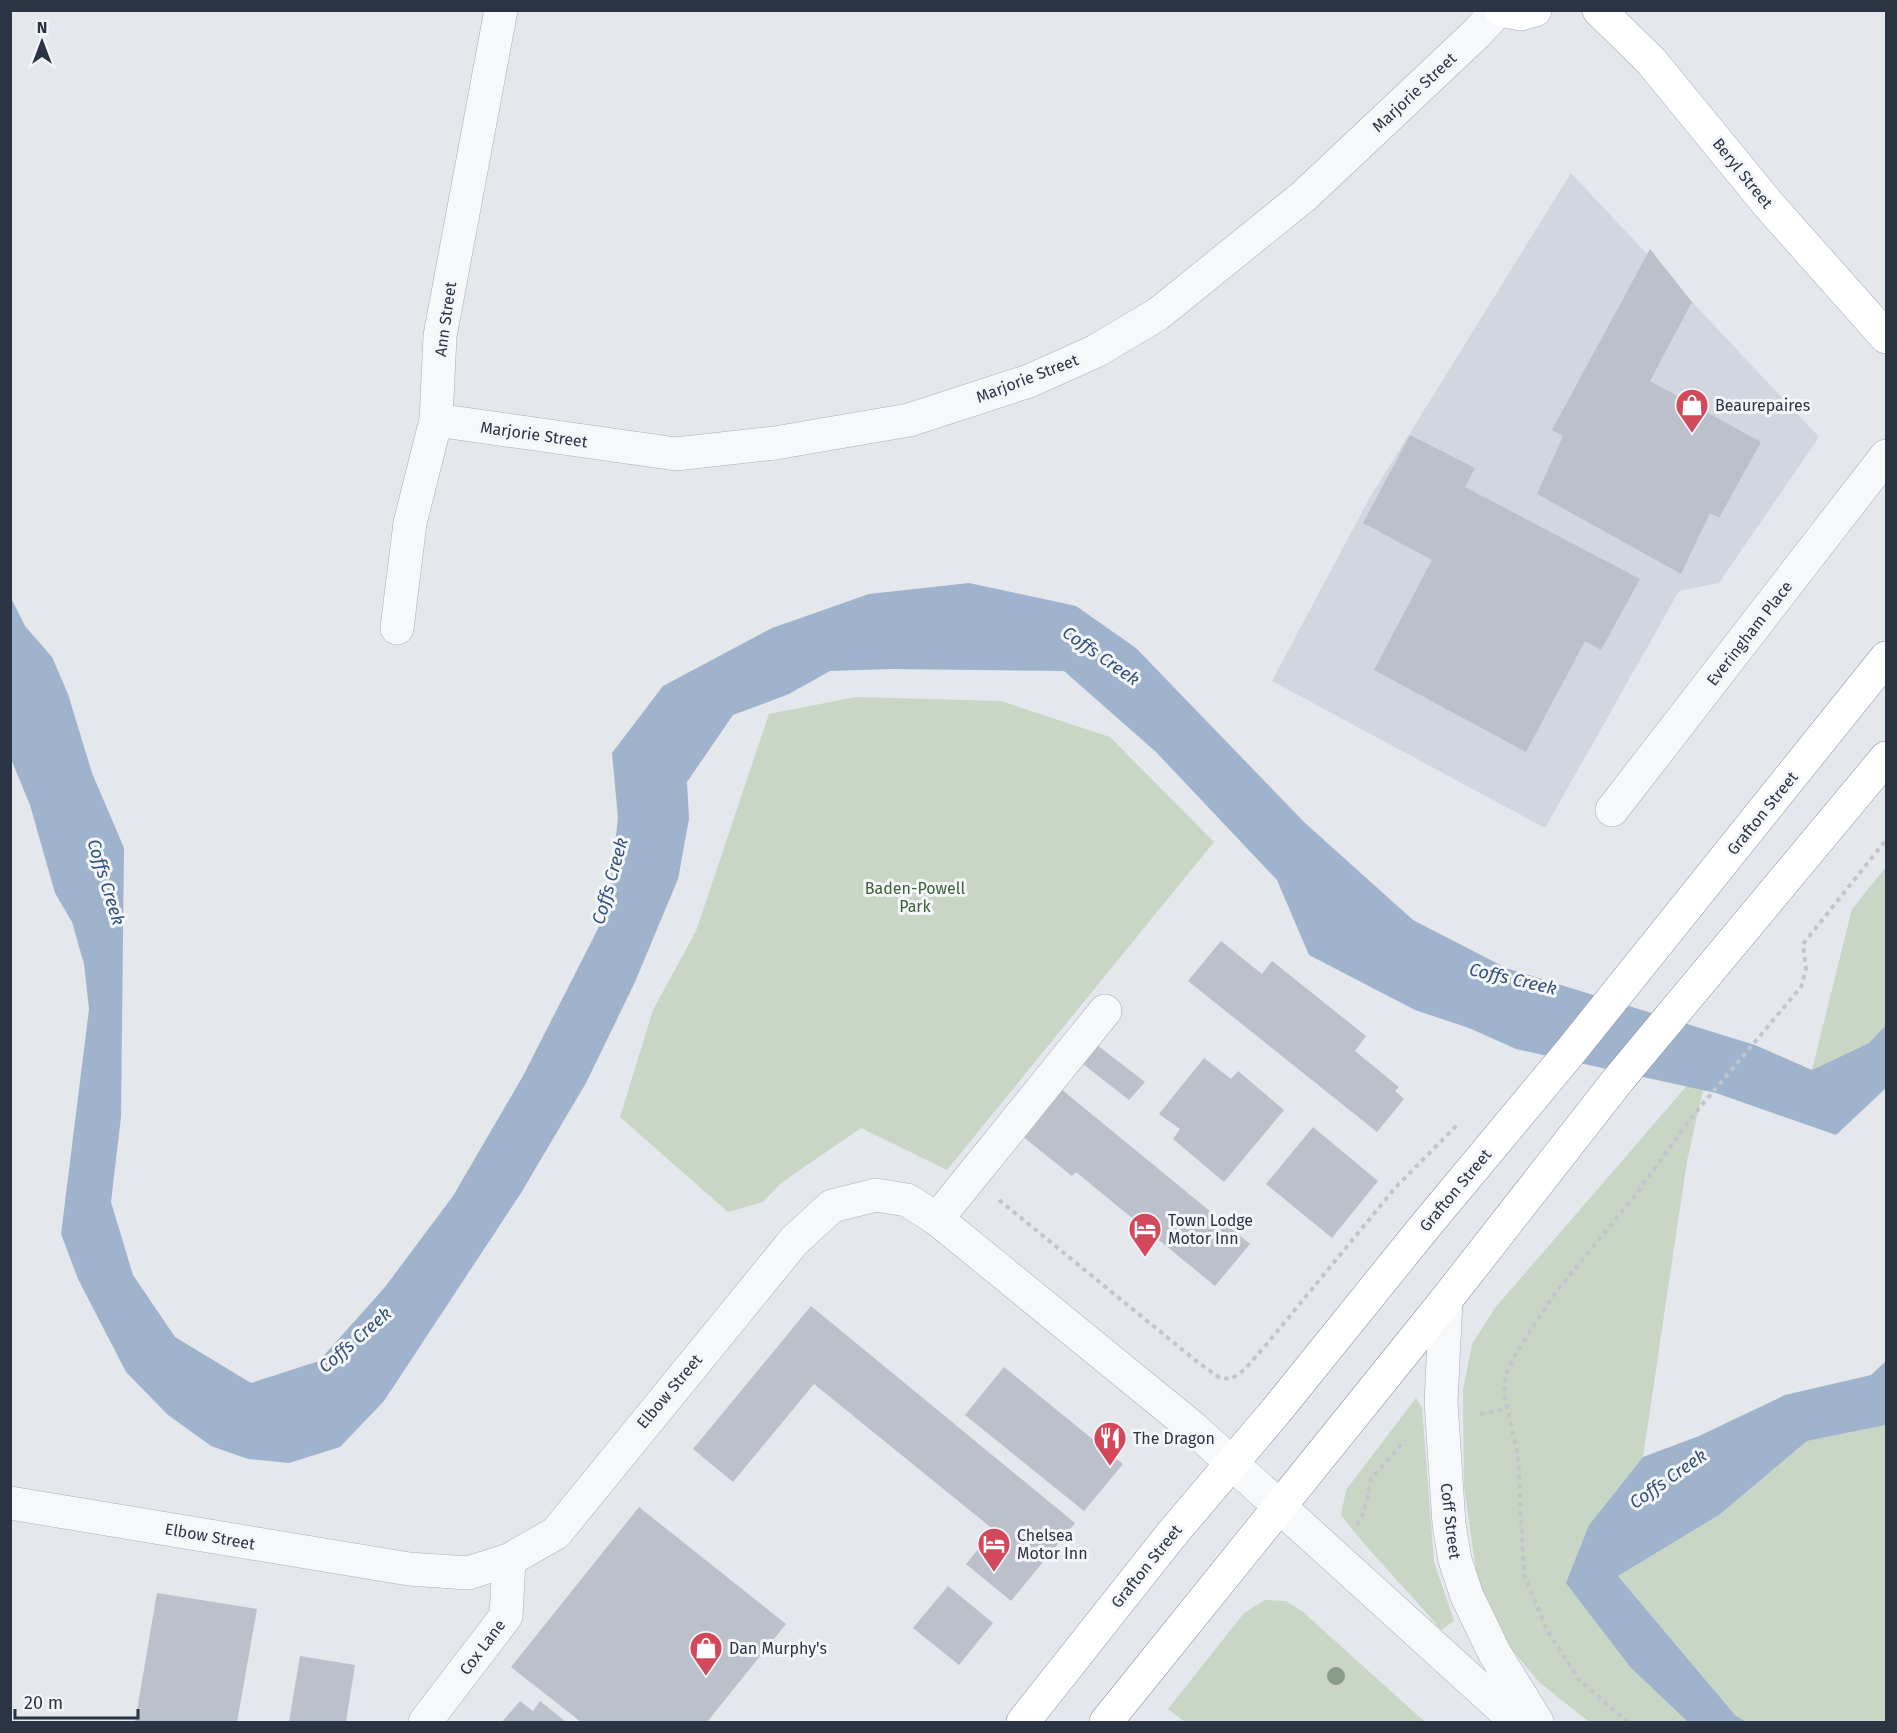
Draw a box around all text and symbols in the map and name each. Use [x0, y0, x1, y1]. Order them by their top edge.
north arrow [12, 12, 72, 72]
text: N [37, 18, 47, 37]
street label: Marjorie Street [1368, 48, 1460, 136]
street label: Beryl Street [1709, 134, 1777, 212]
street label: Ann Street [431, 280, 460, 358]
street label: Marjorie Street [973, 350, 1081, 407]
shop icon: Beaurepaires [1674, 387, 1710, 434]
place label: Beaurepaires [1715, 396, 1810, 415]
street label: Marjorie Street [479, 418, 589, 451]
street label: Everingham Place [1703, 577, 1796, 689]
water label: Coffs Creek [1058, 621, 1144, 691]
street label: Grafton Street [1723, 768, 1802, 859]
water label: Coffs Creek [587, 835, 633, 927]
water label: Coffs Creek [82, 836, 130, 928]
park label: Baden-Powell Park [865, 879, 965, 916]
water label: Coffs Creek [1467, 958, 1559, 1000]
street label: Grafton Street [1415, 1145, 1495, 1235]
hotel icon: Town Lodge Motor Inn [1127, 1211, 1163, 1258]
place label: Town Lodge Motor Inn [1168, 1211, 1253, 1248]
water label: Coffs Creek [314, 1302, 396, 1378]
street label: Elbow Street [633, 1350, 706, 1432]
restaurant icon: The Dragon [1092, 1420, 1128, 1467]
place label: The Dragon [1133, 1429, 1215, 1448]
water label: Coffs Creek [1625, 1444, 1711, 1514]
street label: Coff Street [1436, 1482, 1465, 1560]
street label: Elbow Street [163, 1519, 257, 1554]
street label: Grafton Street [1107, 1521, 1186, 1612]
hotel icon: Chelsea Motor Inn [976, 1526, 1012, 1573]
place label: Chelsea Motor Inn [1017, 1526, 1088, 1563]
street label: Cox Lane [455, 1616, 509, 1679]
shop icon: Dan Murphy's [688, 1630, 724, 1677]
place label: Dan Murphy's [729, 1639, 827, 1658]
scale bar [15, 1682, 138, 1720]
text: 20 m [24, 1692, 63, 1714]

